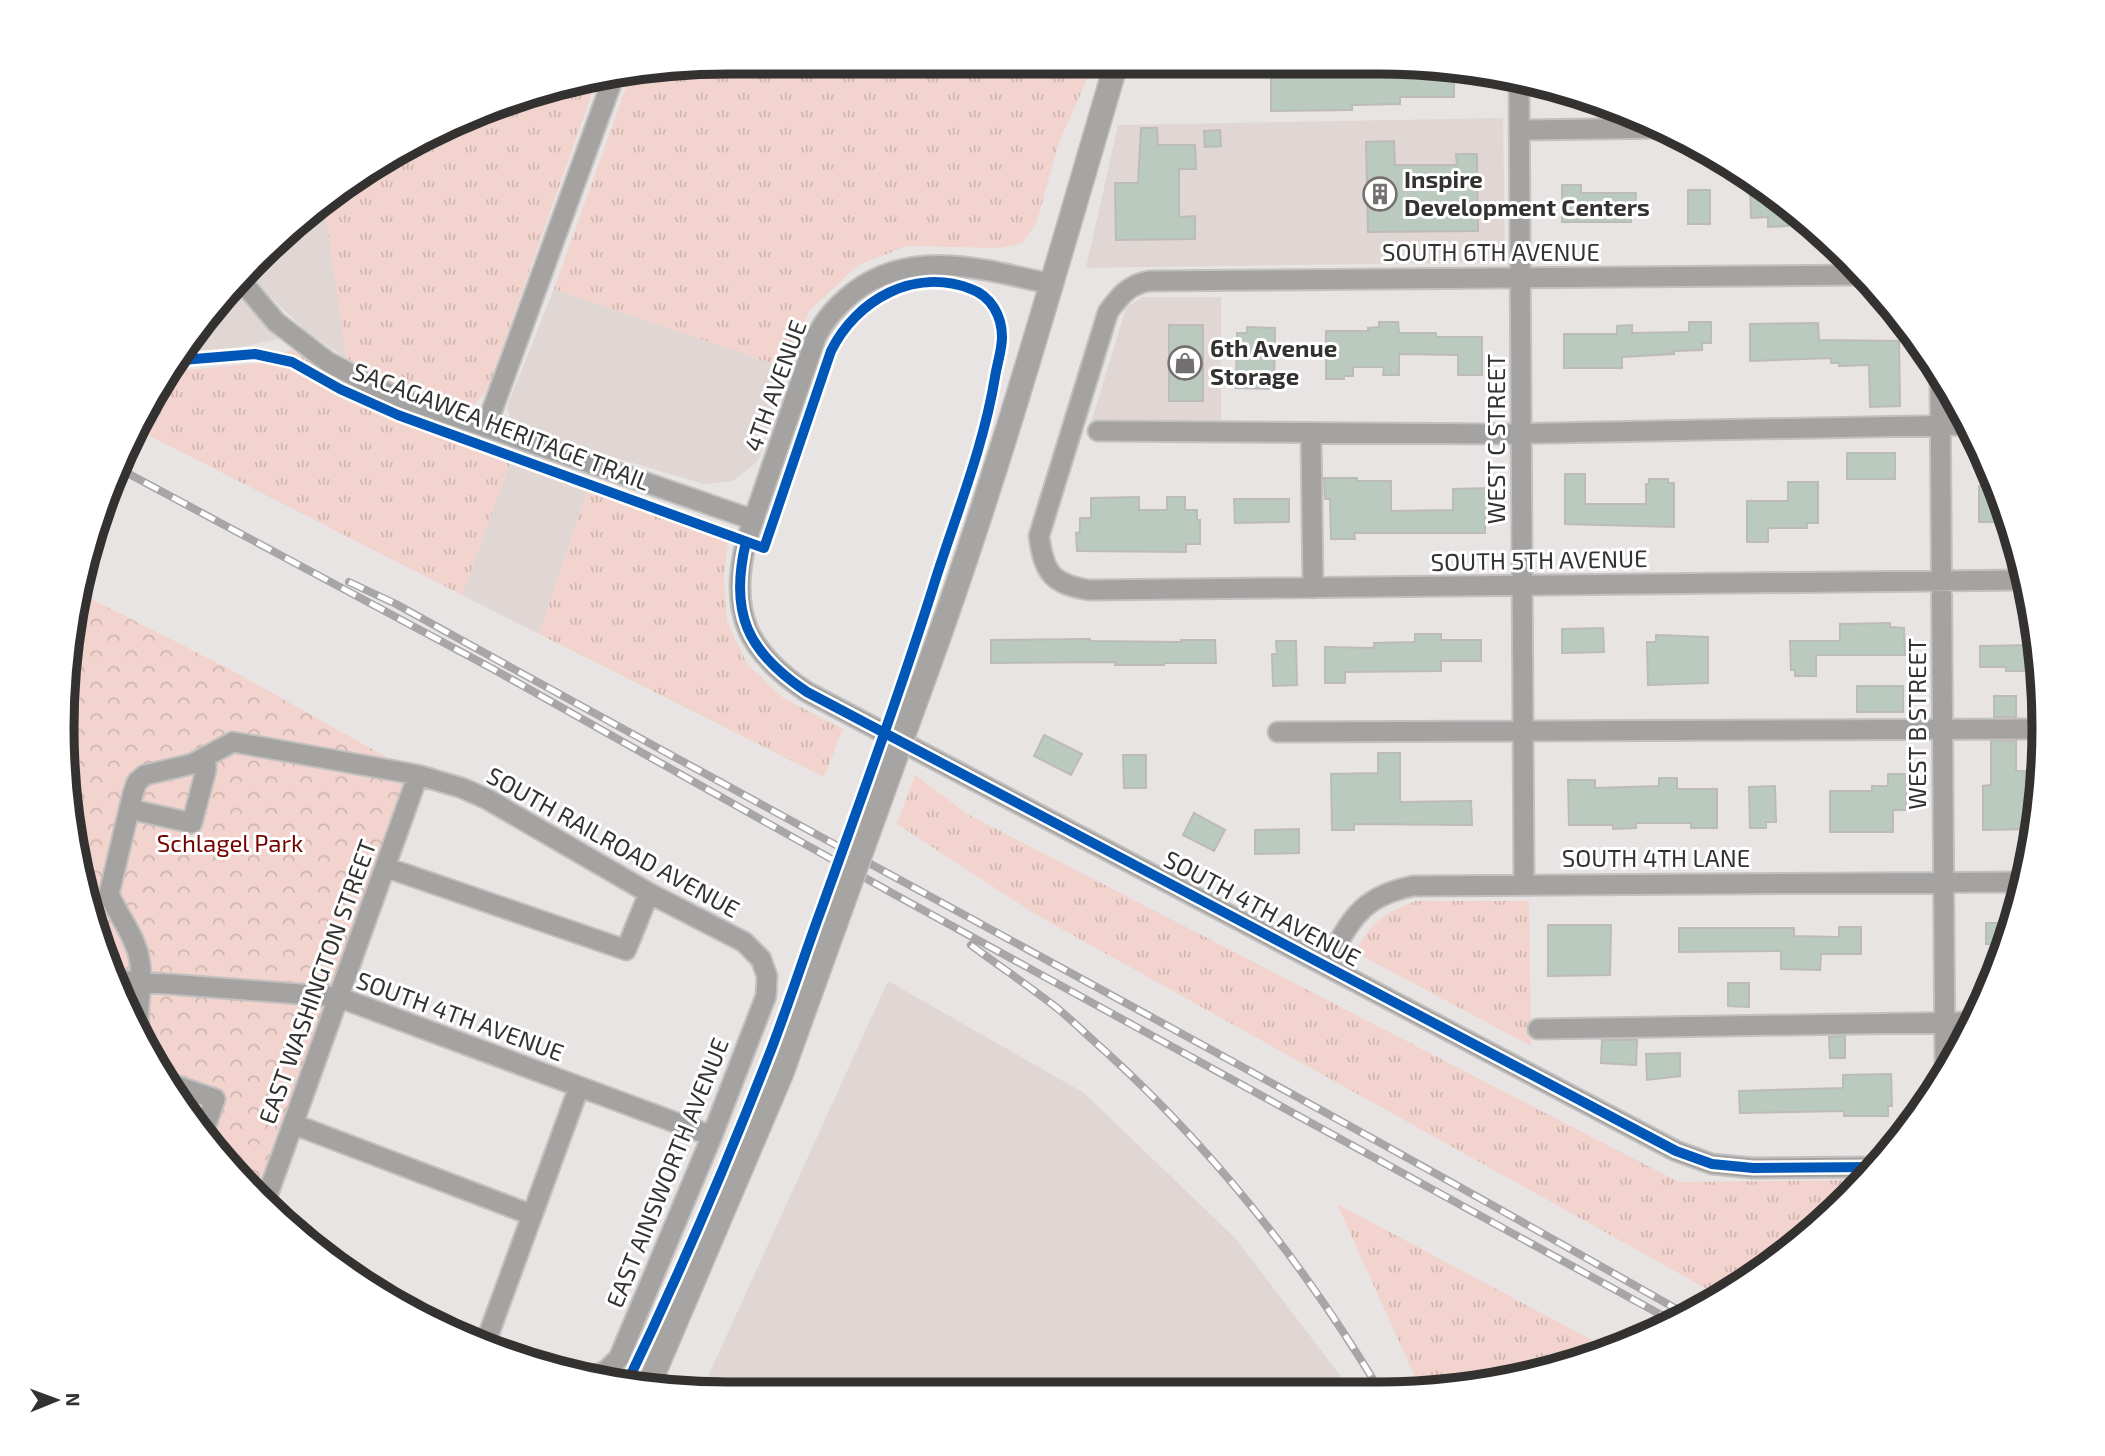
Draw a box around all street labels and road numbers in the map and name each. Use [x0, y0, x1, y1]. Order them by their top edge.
street label: SOUTH 6TH AVENUE [1382, 237, 1600, 266]
street label: 4TH AVENUE [737, 316, 812, 455]
street label: WEST C STREET [1481, 354, 1510, 524]
street label: SACAGAWEA HERITAGE TRAIL [349, 355, 654, 496]
street label: SOUTH 5TH AVENUE [1430, 543, 1648, 576]
street label: WEST B STREET [1902, 638, 1931, 810]
street label: SOUTH RAILROAD AVENUE [482, 760, 745, 923]
street label: EAST WASHINGTON STREET [252, 835, 382, 1127]
street label: SOUTH 4TH LANE [1562, 843, 1750, 872]
street label: SOUTH 4TH AVENUE [1159, 844, 1366, 972]
street label: SOUTH 4TH AVENUE [353, 965, 568, 1067]
street label: EAST AINSWORTH AVENUE [599, 1033, 734, 1311]

